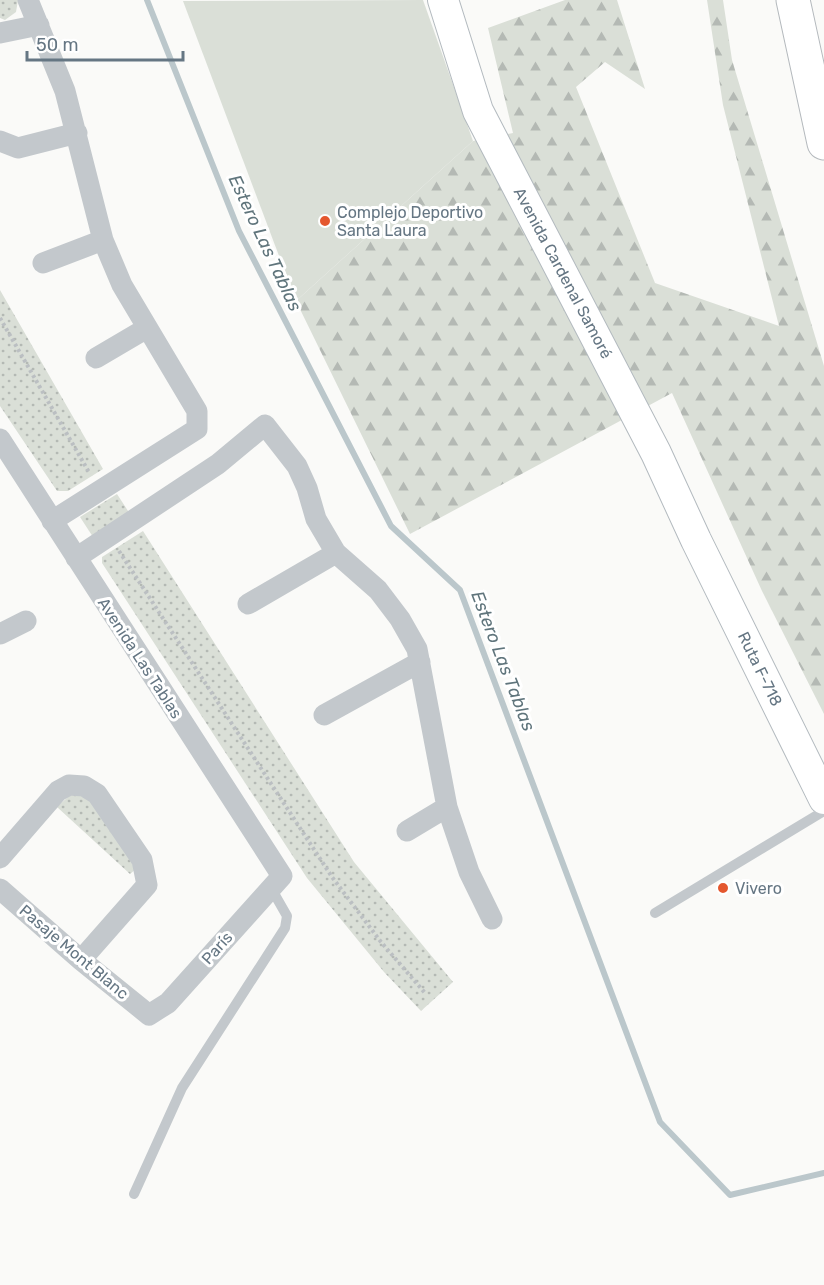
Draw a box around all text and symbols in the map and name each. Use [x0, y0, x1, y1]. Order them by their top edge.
scale bar [27, 24, 183, 62]
text: 50 m [36, 34, 79, 56]
water label: Estero Las Tablas [224, 171, 306, 315]
street label: Avenida Cardenal Samoré [510, 184, 616, 362]
place label: Complejo Deportivo Santa Laura [337, 203, 483, 240]
marker: Complejo Deportivo Santa Laura [318, 214, 332, 228]
water label: Estero Las Tablas [466, 588, 540, 734]
street label: Avenida Las Tablas [94, 594, 186, 722]
street label: Ruta F-718 [734, 629, 786, 709]
place label: Vivero [735, 879, 782, 898]
marker: Vivero [716, 881, 730, 895]
street label: Pasaje Mont Blanc [16, 901, 133, 1003]
street label: París [198, 928, 236, 968]

